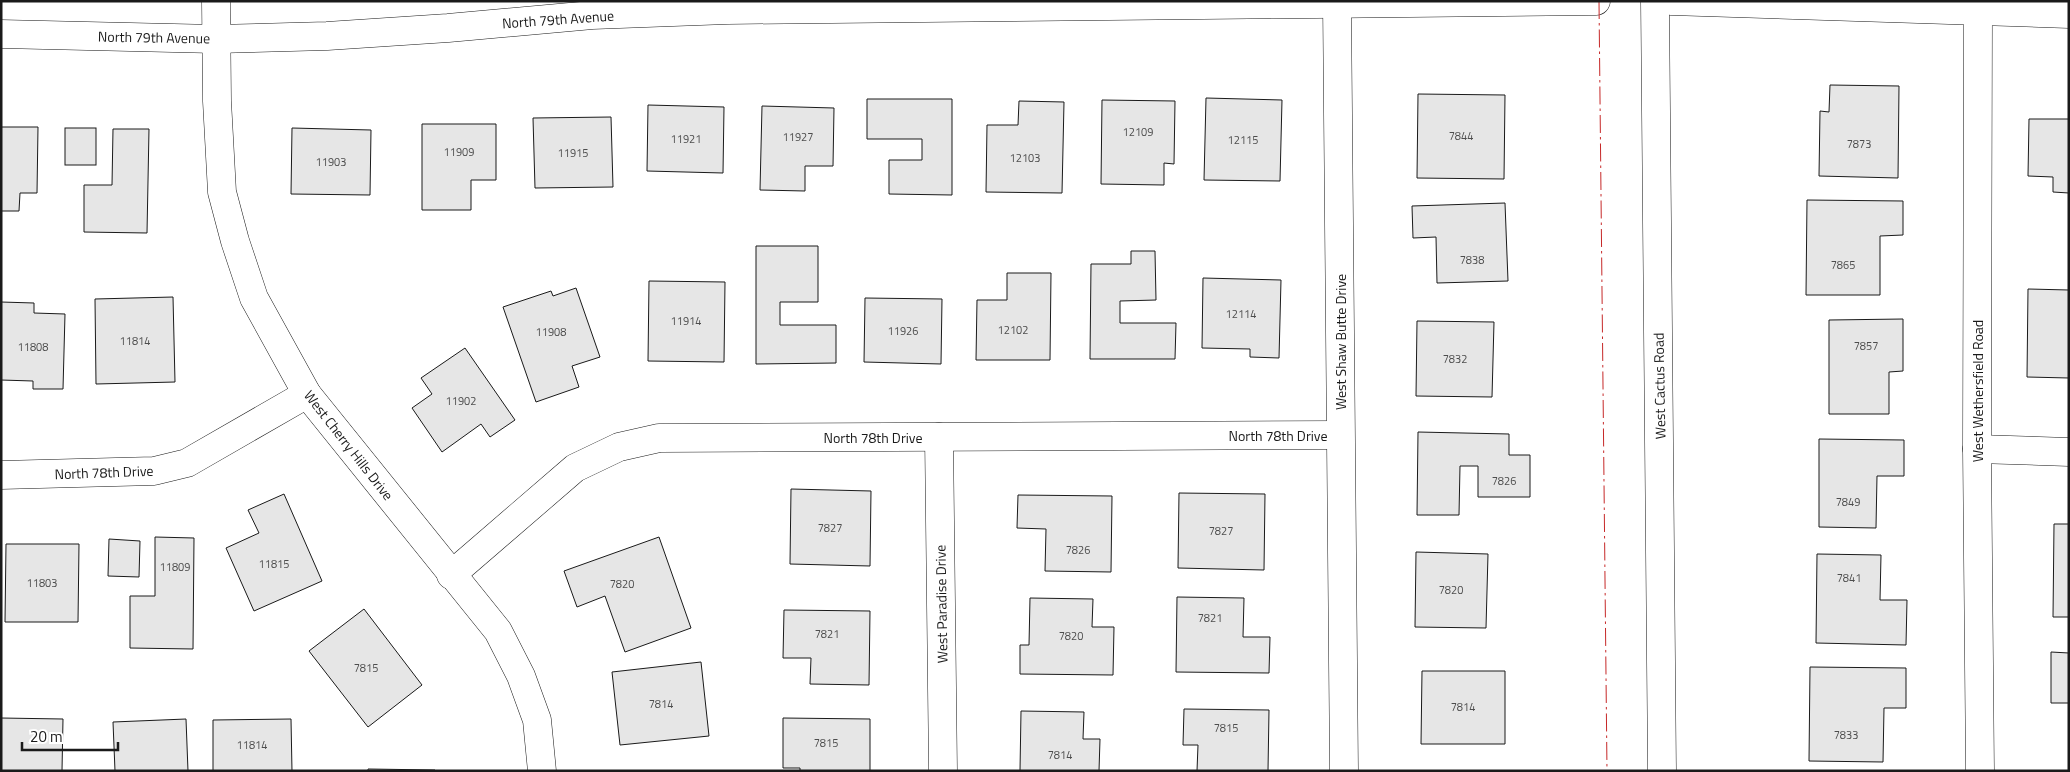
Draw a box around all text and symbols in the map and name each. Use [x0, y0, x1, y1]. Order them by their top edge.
street label: North 79th Avenue [501, 5, 615, 33]
street label: North 79th Avenue [98, 26, 210, 48]
house number: 12109 [1123, 124, 1153, 140]
house number: 7844 [1449, 128, 1473, 144]
house number: 11927 [783, 129, 813, 145]
house number: 11921 [671, 131, 701, 147]
house number: 12115 [1228, 132, 1258, 148]
house number: 7873 [1847, 136, 1871, 152]
house number: 11909 [444, 144, 474, 160]
house number: 11915 [558, 145, 588, 161]
house number: 12103 [1010, 150, 1040, 166]
house number: 11903 [316, 154, 346, 170]
house number: 7838 [1460, 252, 1484, 268]
house number: 7865 [1831, 257, 1855, 273]
street label: West Shaw Butte Drive [1330, 274, 1351, 410]
house number: 12114 [1226, 306, 1256, 322]
house number: 11914 [671, 313, 701, 329]
street label: West Wethersfield Road [1967, 320, 1988, 462]
house number: 12102 [998, 322, 1028, 338]
house number: 11926 [888, 323, 918, 339]
house number: 11908 [536, 324, 566, 340]
street label: West Cactus Road [1648, 332, 1670, 440]
house number: 11814 [120, 333, 150, 349]
house number: 7857 [1854, 338, 1878, 354]
house number: 11808 [18, 339, 48, 355]
house number: 7832 [1443, 351, 1467, 367]
street label: West Cherry Hills Drive [299, 385, 399, 505]
house number: 11902 [446, 393, 476, 409]
street label: North 78th Drive [1229, 425, 1327, 446]
street label: North 78th Drive [824, 427, 922, 448]
street label: North 78th Drive [54, 460, 154, 484]
house number: 7826 [1492, 473, 1516, 489]
house number: 7849 [1836, 494, 1860, 510]
house number: 7827 [818, 520, 842, 536]
house number: 7827 [1209, 523, 1233, 539]
house number: 7826 [1066, 542, 1090, 558]
street label: West Paradise Drive [929, 545, 953, 663]
house number: 11815 [259, 556, 289, 572]
house number: 11809 [160, 559, 190, 575]
house number: 7841 [1837, 570, 1861, 586]
house number: 11803 [27, 575, 57, 591]
house number: 7820 [610, 576, 634, 592]
house number: 7820 [1439, 582, 1463, 598]
house number: 7821 [1198, 610, 1222, 626]
house number: 7821 [815, 626, 839, 642]
house number: 7820 [1059, 628, 1083, 644]
house number: 7815 [354, 660, 378, 676]
house number: 7814 [649, 696, 673, 712]
house number: 7814 [1451, 699, 1475, 715]
scale bar [22, 720, 119, 752]
house number: 7815 [1214, 720, 1238, 736]
text: 20 m [30, 725, 63, 748]
house number: 7833 [1834, 727, 1858, 743]
house number: 7815 [814, 735, 838, 751]
house number: 11814 [237, 737, 267, 753]
house number: 7814 [1048, 747, 1072, 763]

